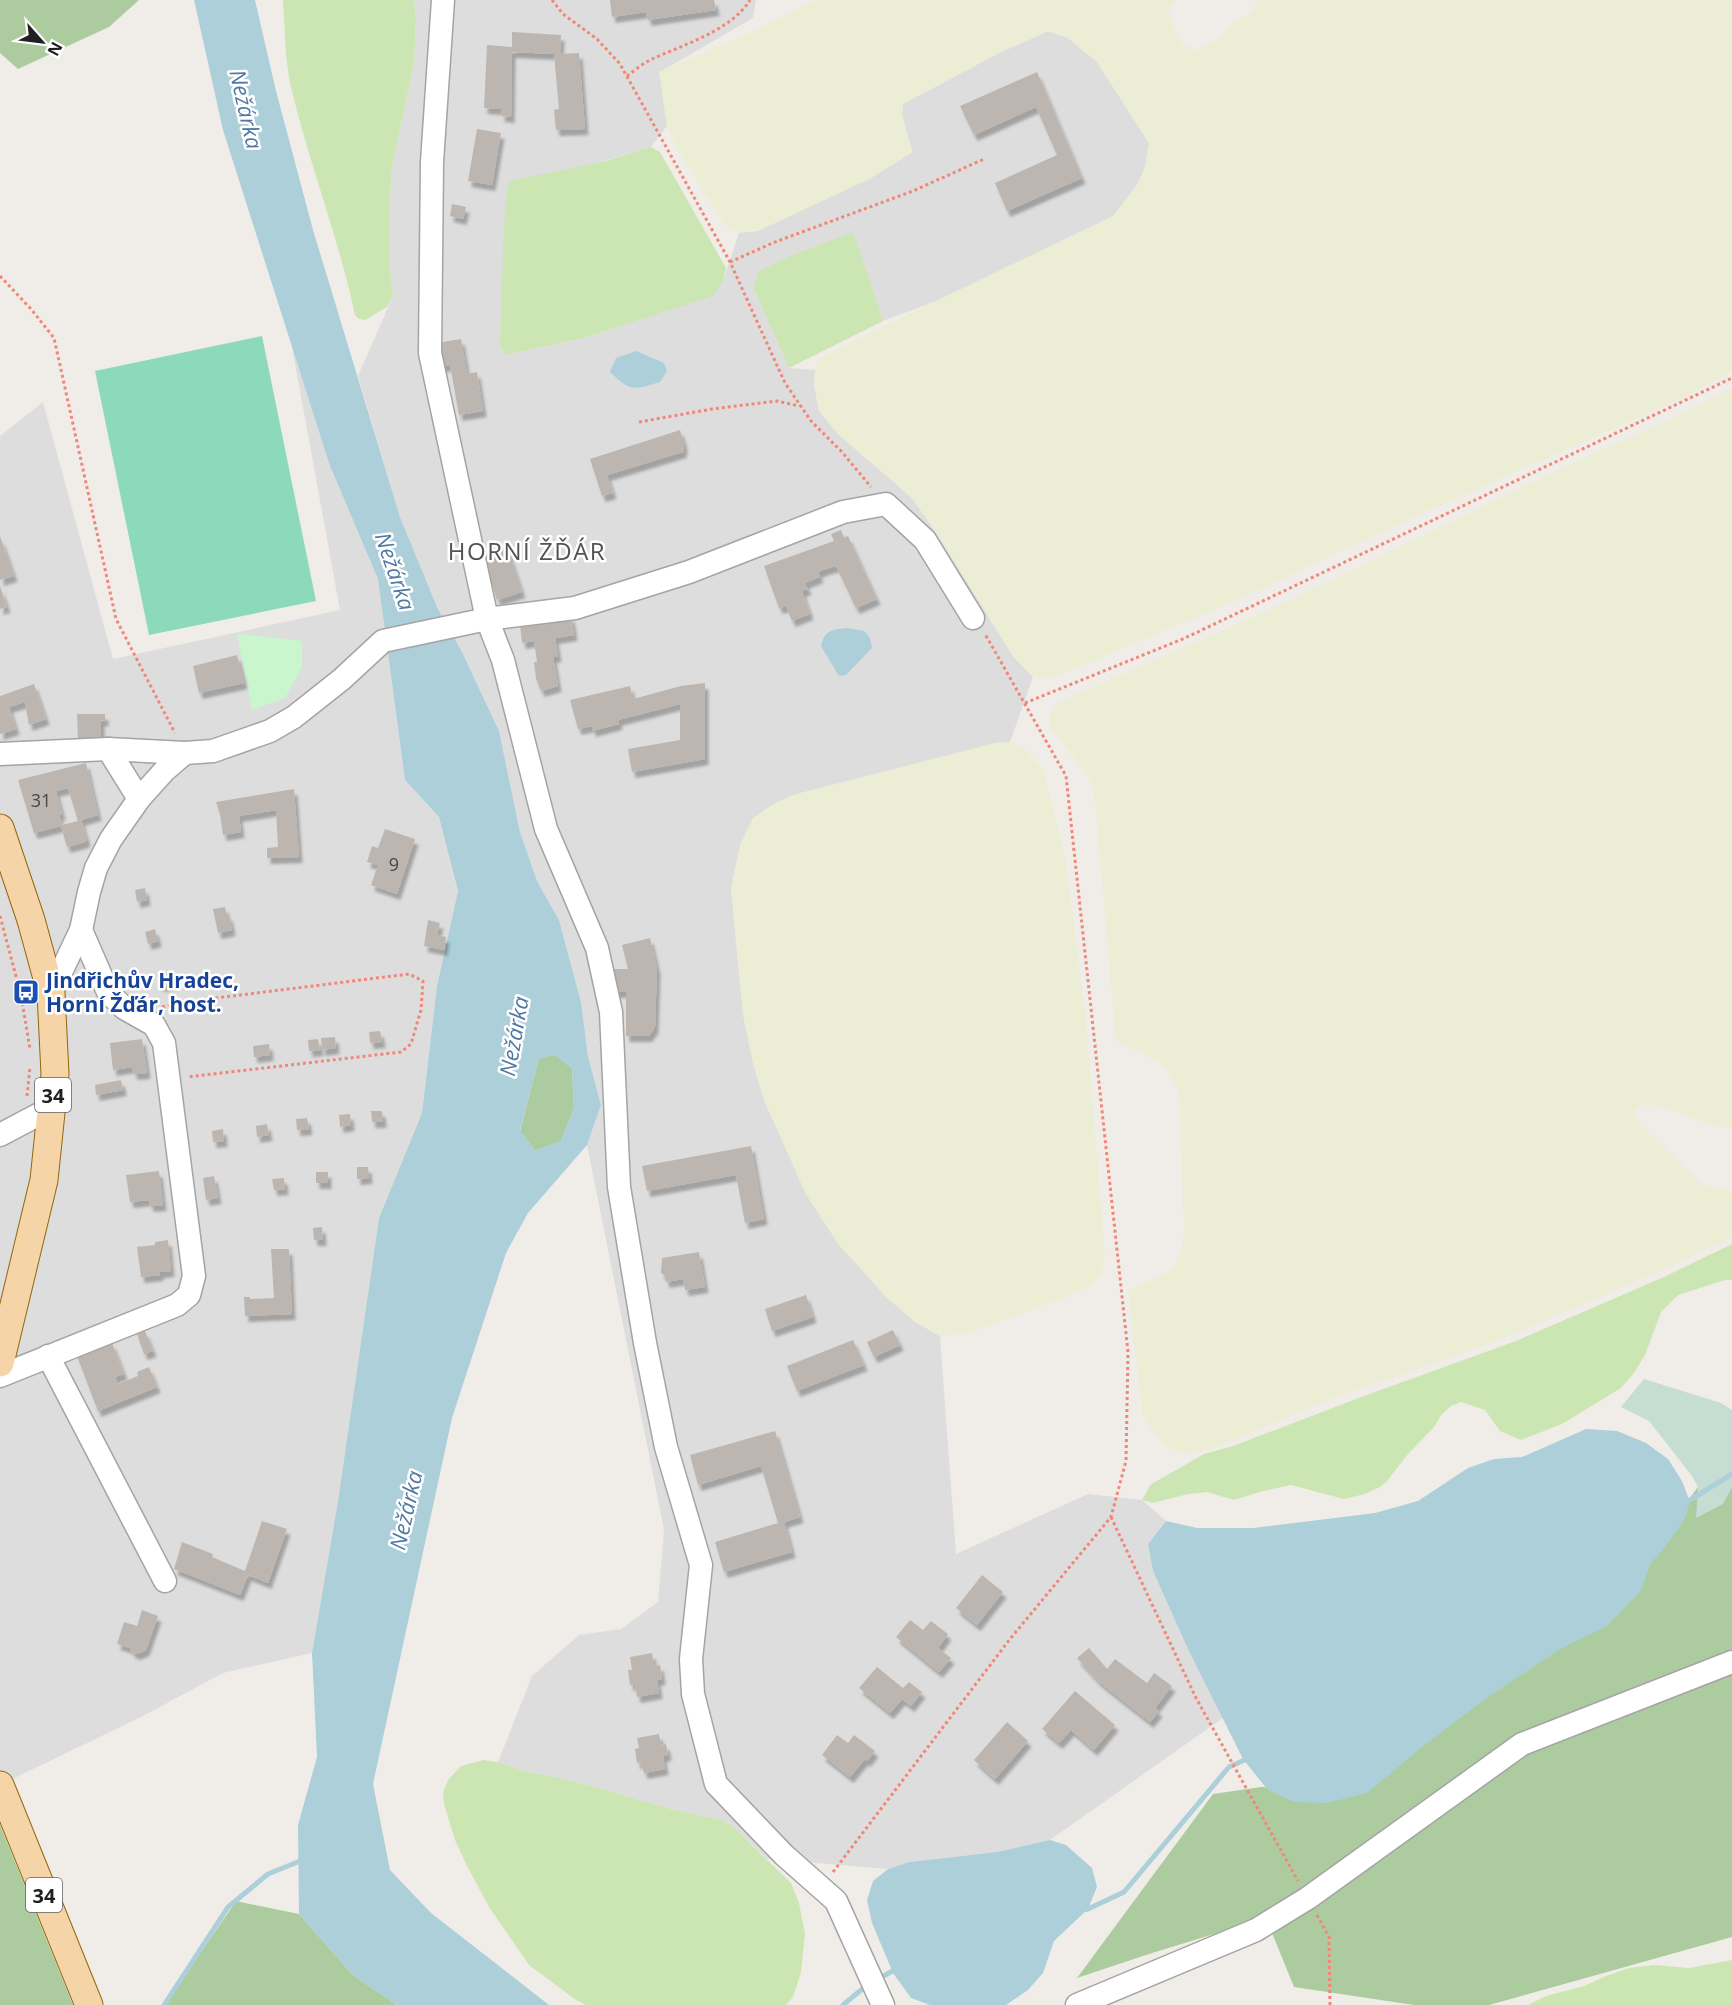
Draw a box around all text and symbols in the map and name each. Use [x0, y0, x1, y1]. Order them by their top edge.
north arrow [12, 12, 72, 72]
text: N [42, 38, 68, 60]
water label: Nežárka [223, 66, 271, 152]
water label: Nežárka [369, 528, 423, 614]
district label: HORNÍ ŽĎÁR [448, 534, 606, 567]
house number: 31 [31, 788, 51, 812]
house number: 9 [389, 852, 399, 876]
place label: Jindřichův Hradec, Horní Žďár, host. [44, 966, 239, 1018]
bus stop icon: Jindřichův Hradec, Horní Žďár, host. [11, 977, 41, 1007]
water label: Nežárka [491, 994, 535, 1078]
road number: 34 [35, 1078, 71, 1112]
water label: Nežárka [381, 1467, 429, 1553]
road number: 34 [26, 1878, 62, 1912]

